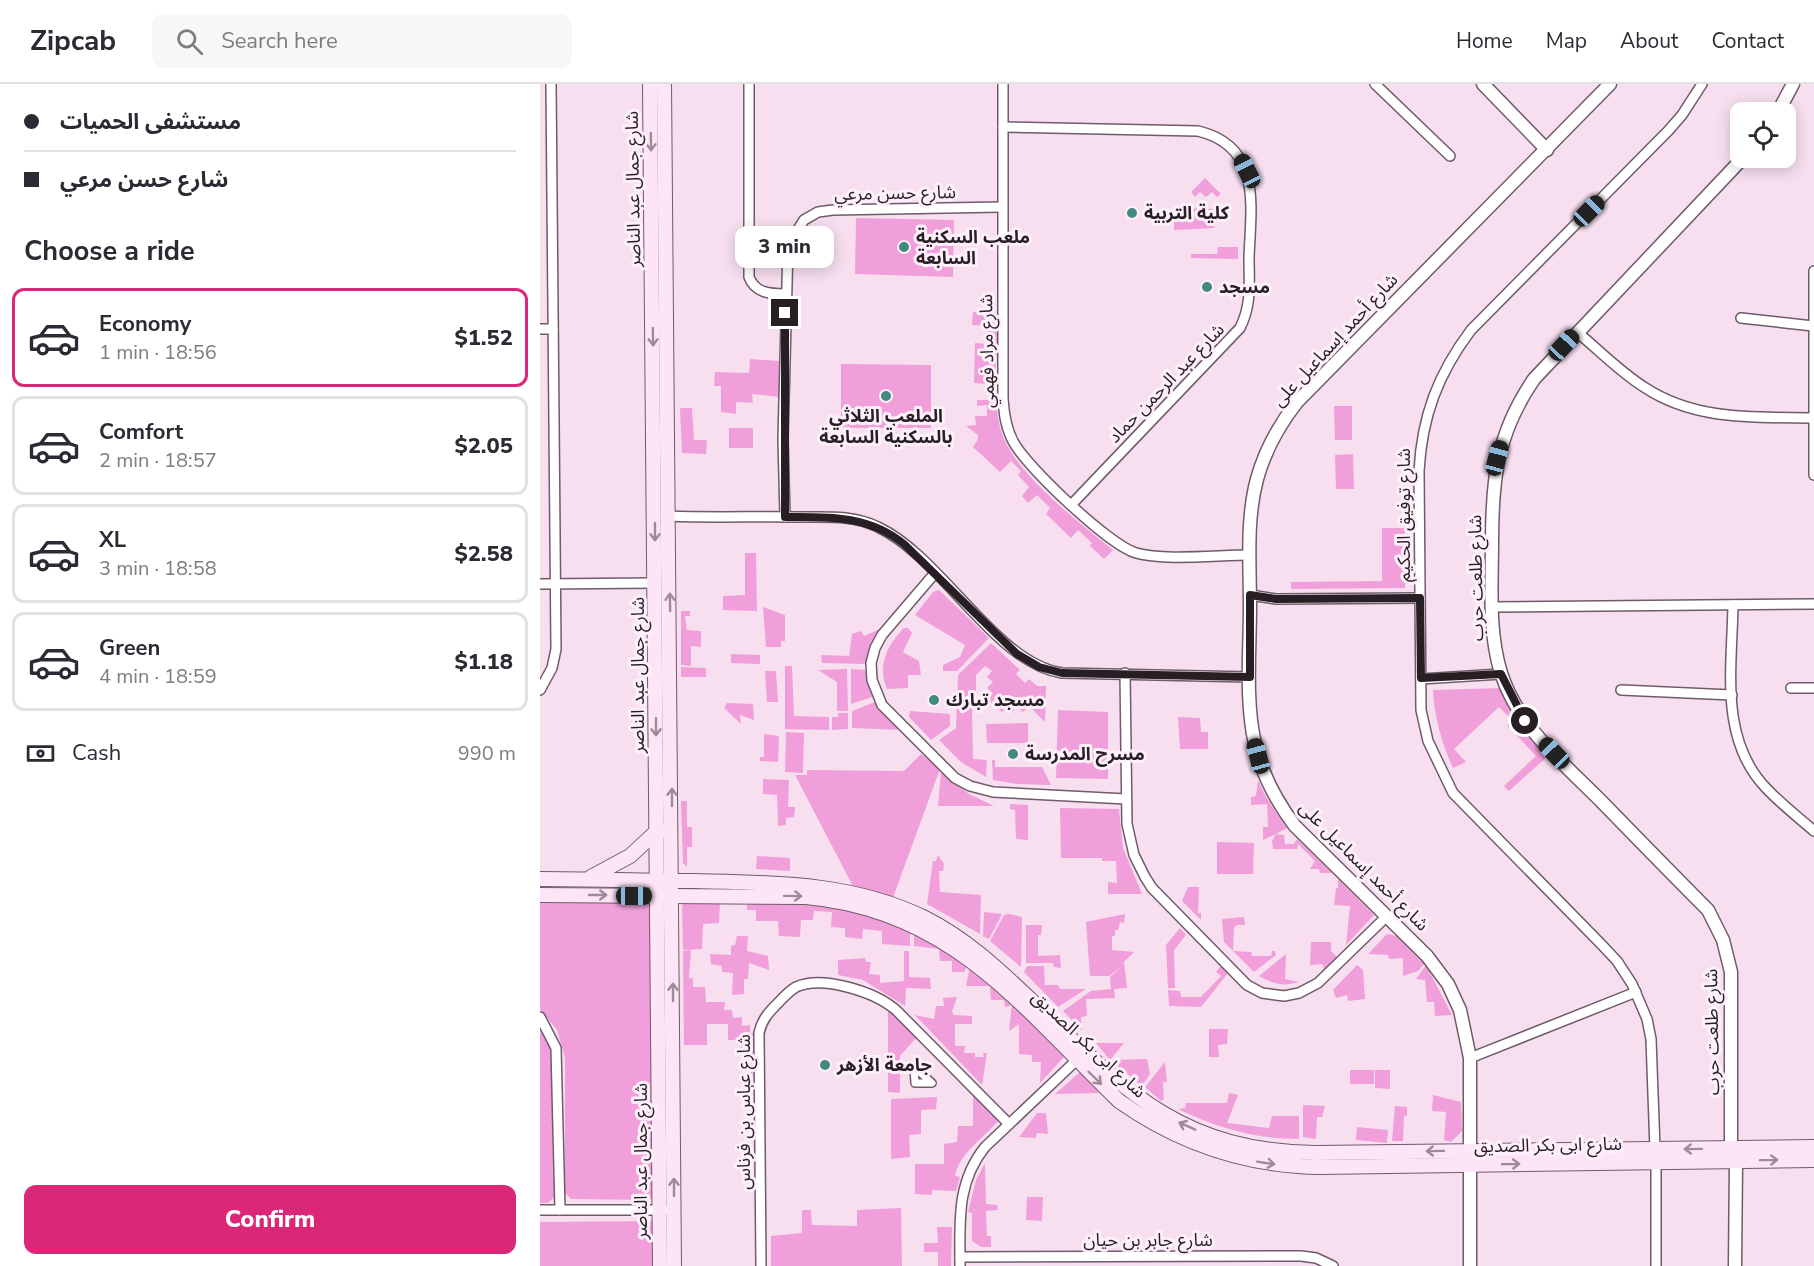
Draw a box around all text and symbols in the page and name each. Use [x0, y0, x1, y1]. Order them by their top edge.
search box [152, 14, 572, 68]
text: Zipcab [30, 22, 116, 60]
icon: search [173, 25, 206, 58]
text: Search here [221, 26, 338, 56]
text: Home [1456, 27, 1513, 55]
text: Map [1546, 27, 1587, 55]
text: About [1620, 27, 1678, 55]
text: Contact [1711, 27, 1784, 55]
map controls [1730, 102, 1796, 168]
button: locate [1730, 102, 1796, 168]
text: مستشفى الحميات [60, 107, 241, 137]
street label: شارع جمال عبد الناصر [620, 111, 648, 268]
one-way arrow [645, 132, 657, 152]
car [1231, 151, 1263, 191]
text: شارع حسن مرعي [60, 165, 228, 195]
street label: شارع حسن مرعي [834, 180, 956, 208]
car [1570, 192, 1608, 230]
place label: كلية التربية [1144, 201, 1230, 225]
marker: كلية التربية [1125, 206, 1139, 220]
place label: ملعب السكنية السابعة [916, 225, 1030, 270]
callout: 3 min [736, 226, 834, 268]
text: Choose a ride [24, 233, 195, 270]
text: 3 min [758, 233, 811, 260]
marker: ملعب السكنية السابعة [897, 240, 911, 254]
street label: شارع أحمد إسماعيل على [1267, 268, 1405, 413]
place label: مسجد [1219, 275, 1270, 299]
marker: مسجد [1200, 280, 1214, 294]
street label: شارع مراد فهمي [974, 294, 1002, 408]
route end [771, 299, 798, 326]
text: Economy [99, 309, 191, 339]
icon: car [27, 311, 81, 365]
street label: شارع عبد الرحمن حماد [1102, 318, 1231, 450]
text: $1.52 [454, 323, 513, 353]
car [1545, 326, 1583, 364]
one-way arrow [648, 327, 659, 347]
text: 1 min · 18:56 [99, 339, 217, 366]
marker: الملعب الثلاثي بالسكنية السابعة [879, 389, 893, 403]
place label: الملعب الثلاثي بالسكنية السابعة [819, 404, 953, 449]
text: Comfort [99, 417, 183, 447]
icon: car [27, 419, 81, 473]
text: $2.05 [454, 431, 513, 461]
car [1484, 438, 1510, 478]
text: 2 min · 18:57 [99, 447, 217, 474]
street label: شارع توفيق الحكيم [1392, 448, 1418, 582]
street label: شارع طلعت حرب [1463, 514, 1491, 641]
one-way arrow [649, 522, 661, 542]
text: XL [99, 525, 126, 555]
icon: car [27, 527, 81, 581]
text: $2.58 [454, 539, 513, 569]
text: 3 min · 18:58 [99, 555, 217, 582]
one-way arrow [664, 592, 676, 612]
street label: شارع جمال عبد الناصر [626, 597, 652, 754]
text: Green [99, 633, 160, 663]
icon: car [27, 635, 81, 689]
text: $1.18 [454, 647, 513, 677]
text: 4 min · 18:59 [99, 663, 217, 690]
place label: مسجد تبارك [946, 688, 1045, 712]
marker: مسجد تبارك [927, 693, 941, 707]
route start [1511, 707, 1538, 734]
one-way arrow [650, 717, 662, 737]
car [1535, 734, 1573, 772]
car [1245, 736, 1271, 776]
icon: cash [24, 737, 57, 770]
text: Cash [72, 738, 121, 768]
text: 990 m [458, 740, 516, 767]
place label: مسرح المدرسة [1025, 742, 1145, 767]
marker: مسرح المدرسة [1006, 747, 1020, 761]
one-way arrow [666, 787, 678, 807]
street label: شارع أحمد إسماعيل على [1292, 796, 1434, 938]
car [616, 887, 652, 905]
one-way arrow [588, 889, 608, 901]
one-way arrow [783, 891, 803, 902]
street label: شارع طلعت حرب [1699, 968, 1727, 1095]
one-way arrow [667, 982, 679, 1002]
street label: شارع ابى بكر الصديق [1025, 985, 1151, 1105]
street label: شارع عباس بن فرناس [732, 1034, 758, 1190]
place label: جامعة الأزهر [836, 1053, 932, 1077]
marker: جامعة الأزهر [818, 1058, 832, 1072]
one-way arrow [1087, 1070, 1102, 1085]
street label: شارع جمال عبد الناصر [629, 1083, 655, 1240]
one-way arrow [1178, 1120, 1196, 1131]
street label: شارع ابى بكر الصديق [1474, 1132, 1622, 1160]
one-way arrow [1683, 1143, 1703, 1155]
one-way arrow [1425, 1145, 1445, 1157]
one-way arrow [1758, 1155, 1778, 1166]
one-way arrow [1255, 1158, 1275, 1169]
one-way arrow [1500, 1158, 1520, 1170]
one-way arrow [668, 1177, 680, 1197]
button: Confirm [24, 1185, 516, 1254]
street label: شارع جابر بن حيان [1083, 1228, 1213, 1254]

